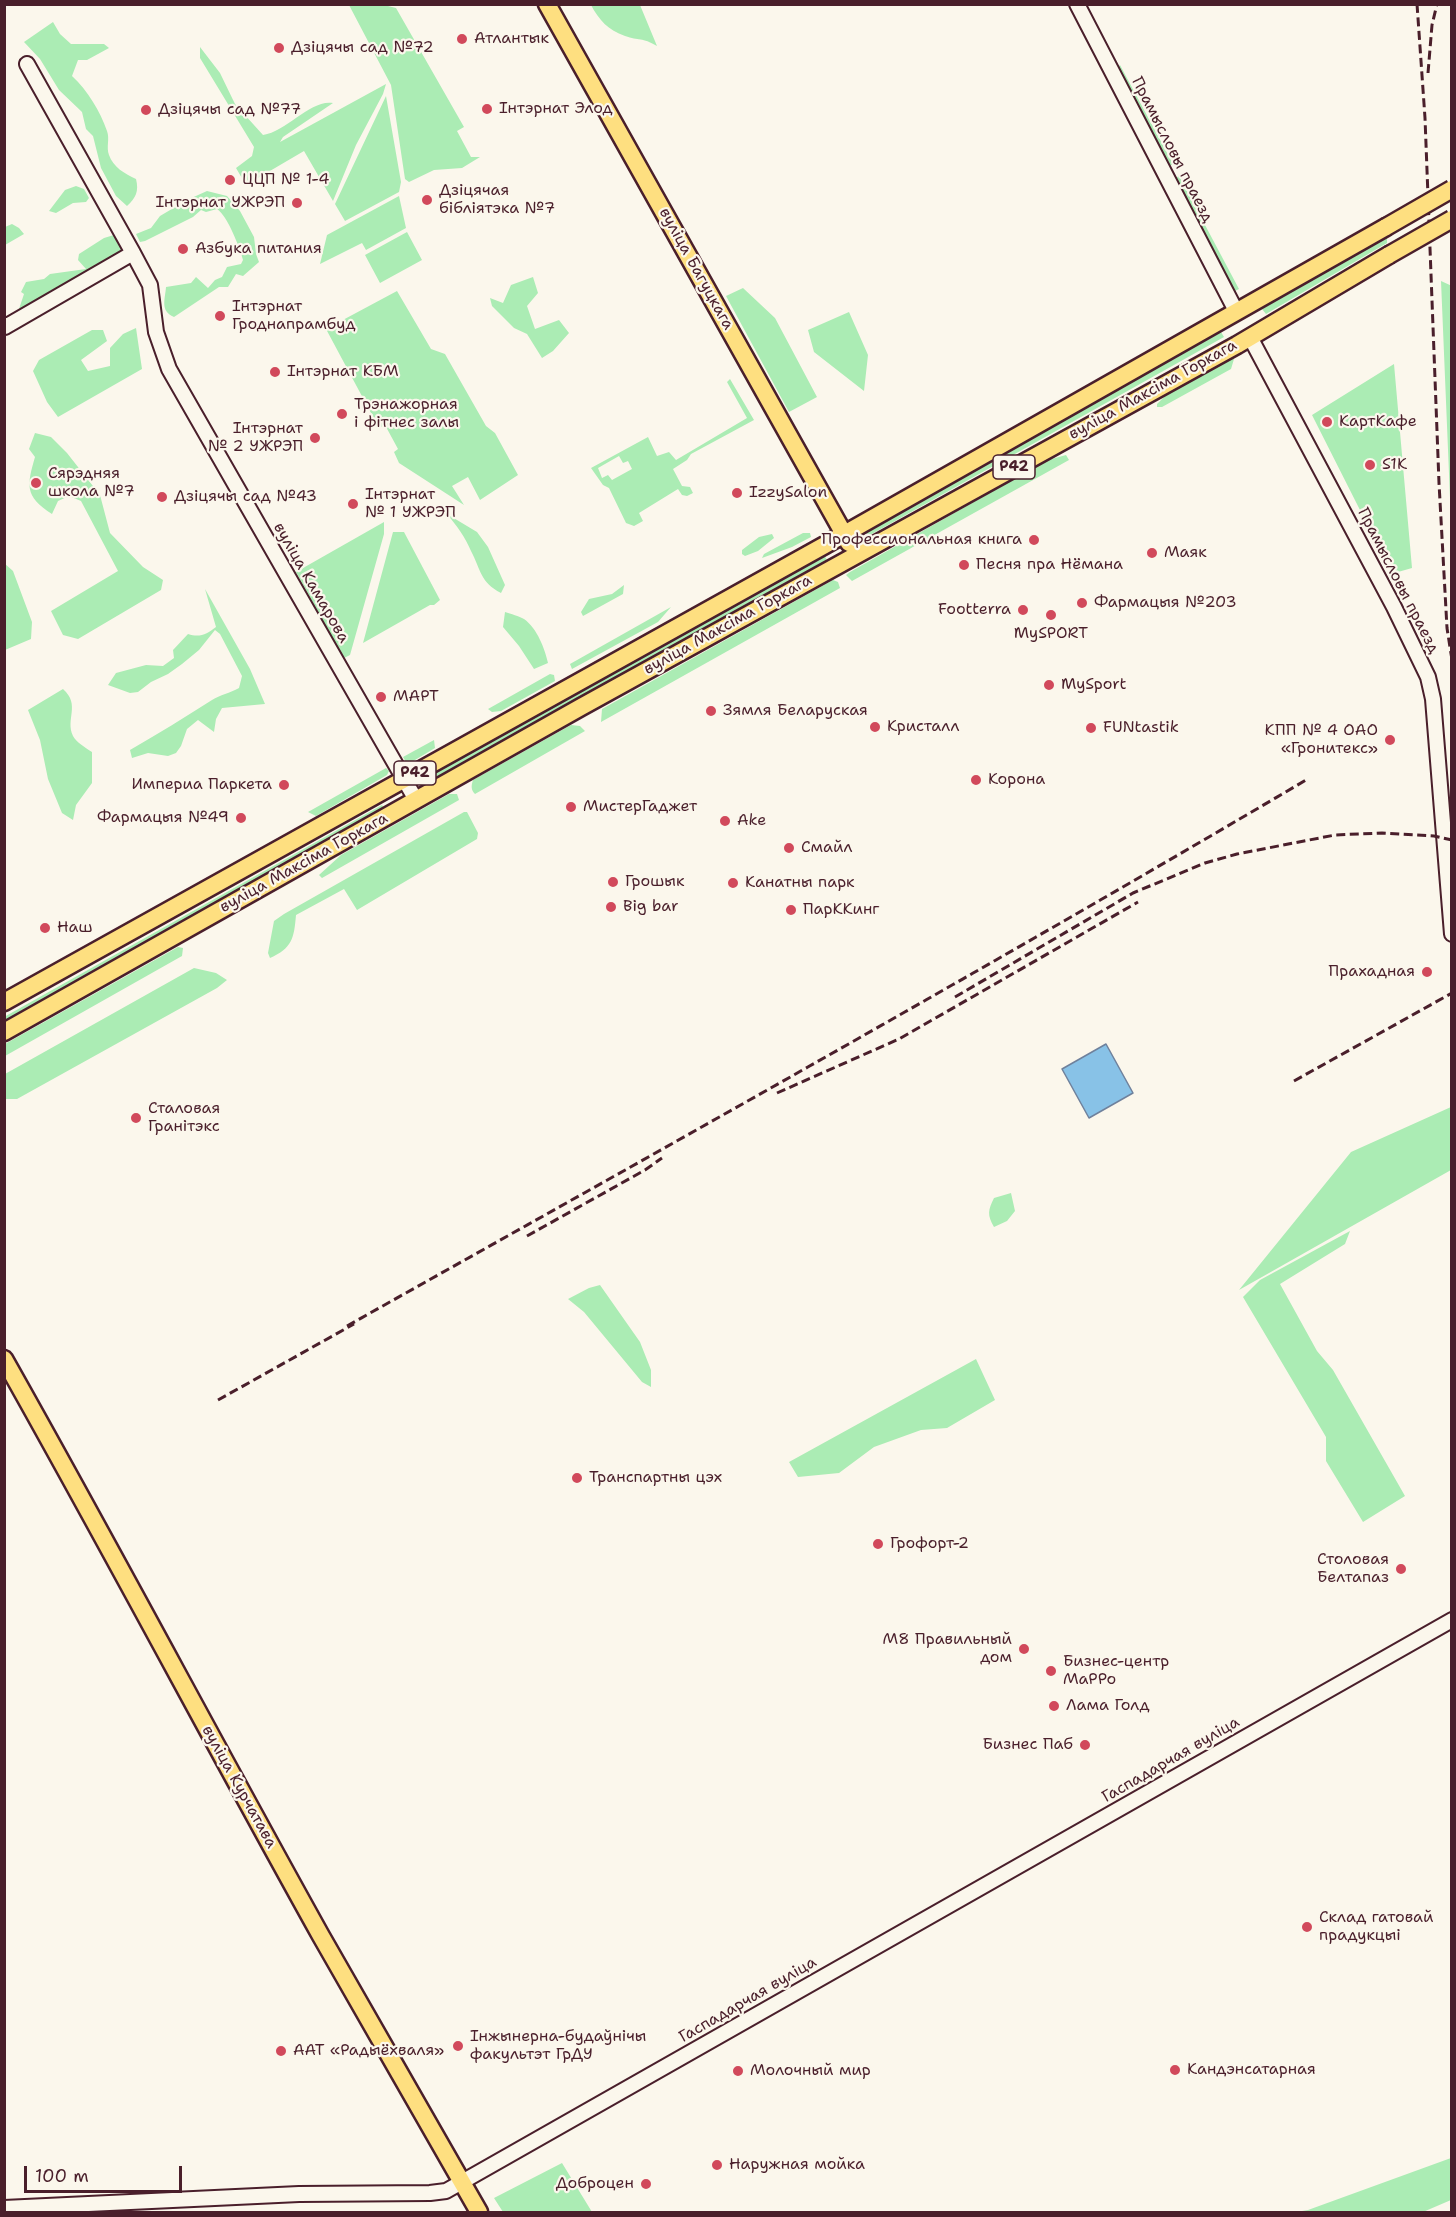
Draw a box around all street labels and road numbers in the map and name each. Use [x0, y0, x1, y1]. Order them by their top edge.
street label: Прамысловы праезд [1127, 74, 1217, 226]
street label: вуліца Багуцкага [654, 205, 738, 333]
street label: вуліца Максіма Горкага [1066, 336, 1240, 444]
road number: Р42 [993, 455, 1035, 479]
street label: Прамысловы праезд [1353, 505, 1443, 657]
street label: вуліца Камарова [269, 519, 353, 647]
street label: вуліца Максіма Горкага [641, 571, 815, 679]
road number: Р42 [394, 761, 436, 785]
street label: вуліца Максіма Горкага [217, 809, 391, 917]
street label: Гаспадарчая вуліца [1099, 1713, 1243, 1807]
street label: вуліца Курчатава [197, 1722, 281, 1852]
street label: Гаспадарчая вуліца [676, 1953, 820, 2047]

